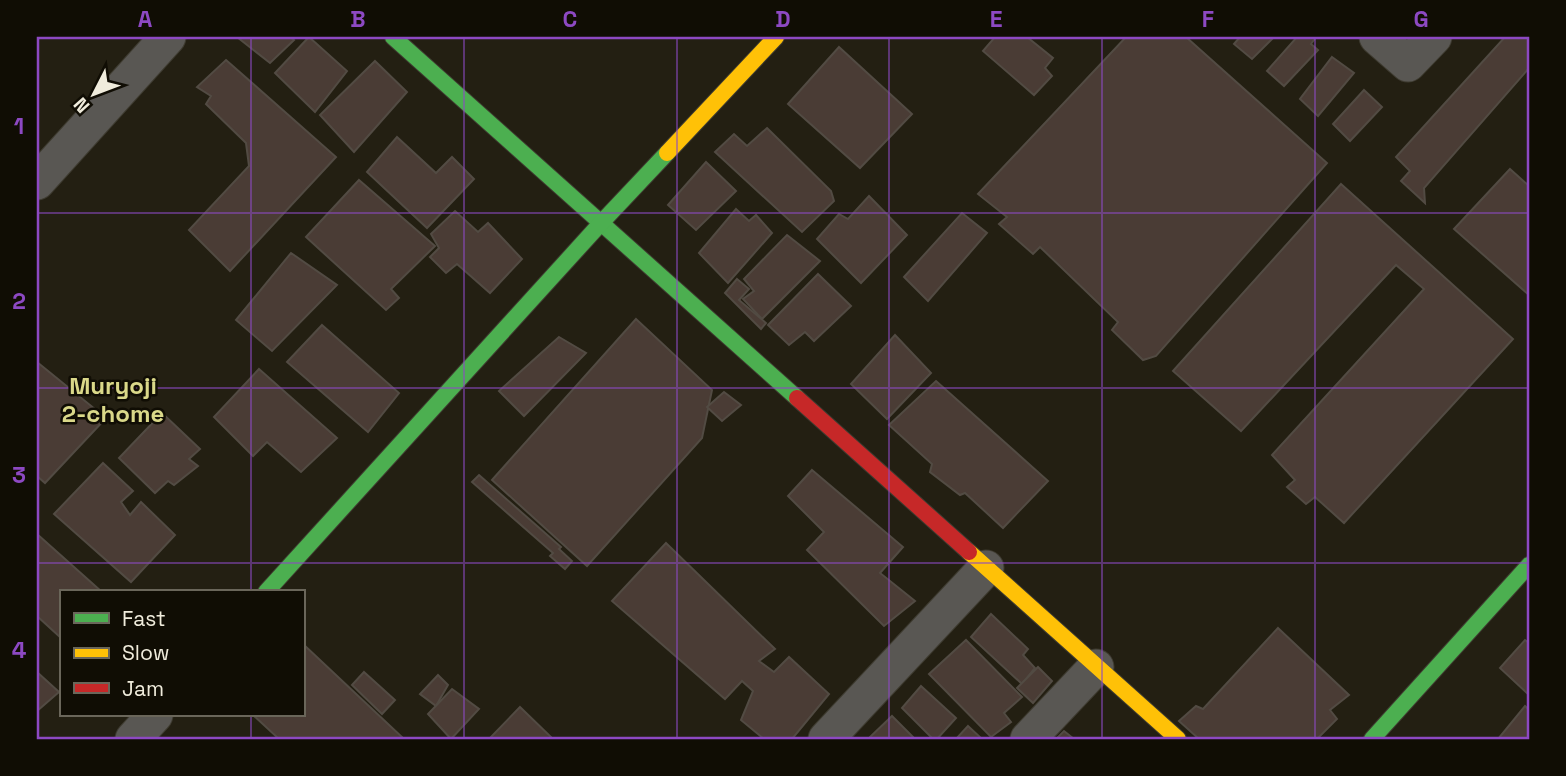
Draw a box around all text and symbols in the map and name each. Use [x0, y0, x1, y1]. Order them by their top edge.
text: A [138, 4, 153, 34]
text: B [350, 4, 366, 34]
text: C [563, 4, 577, 34]
text: D [775, 4, 791, 34]
text: E [990, 4, 1002, 34]
text: F [1202, 4, 1214, 34]
text: G [1413, 4, 1429, 34]
north arrow [60, 60, 130, 130]
text: N [68, 92, 95, 118]
text: 1 [14, 111, 24, 141]
text: 2 [12, 286, 26, 316]
district label: Muryoji 2-chome [62, 370, 164, 429]
text: 3 [12, 460, 26, 490]
legend [60, 590, 304, 716]
text: Fast [122, 605, 166, 632]
text: 4 [12, 635, 27, 665]
text: Slow [122, 639, 170, 666]
text: Jam [122, 675, 164, 702]

